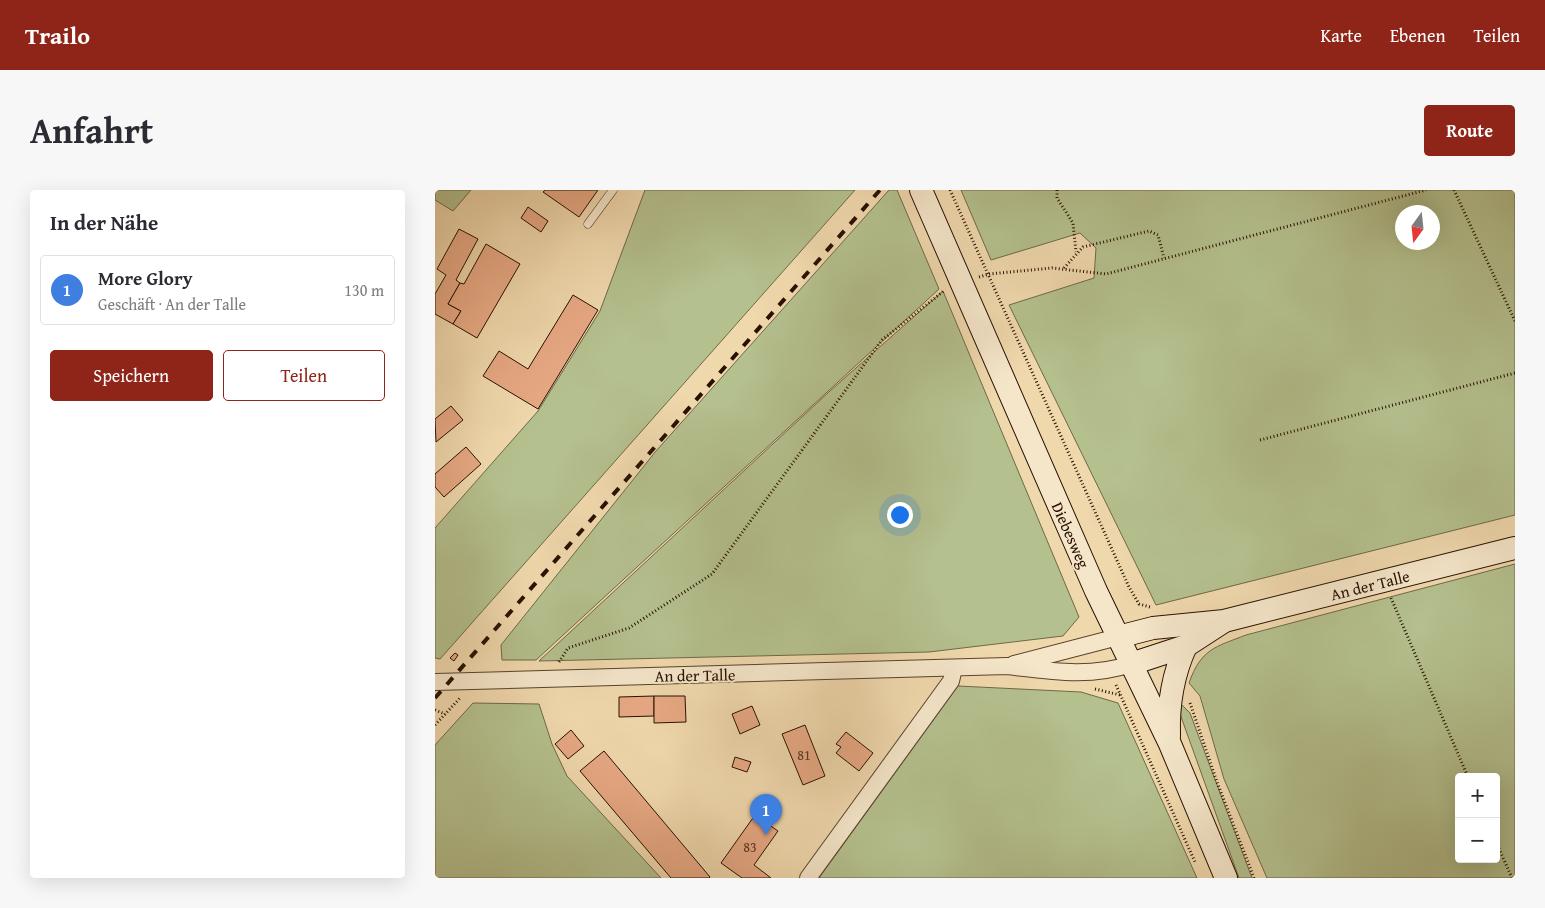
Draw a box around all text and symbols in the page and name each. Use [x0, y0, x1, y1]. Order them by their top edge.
text: Trailo [25, 18, 90, 53]
text: Karte [1321, 22, 1362, 49]
text: Ebenen [1390, 22, 1446, 49]
text: Teilen [1474, 22, 1520, 49]
text: Anfahrt [30, 105, 153, 156]
button: Route [1424, 105, 1515, 156]
north arrow [1395, 205, 1440, 250]
text: In der Nähe [50, 207, 158, 238]
text: More Glory [98, 264, 192, 292]
text: 1 [63, 278, 71, 302]
text: 130 m [344, 278, 384, 302]
text: Geschäft · An der Talle [98, 292, 246, 316]
button: Speichern [50, 350, 213, 401]
button: Teilen [223, 350, 385, 401]
street label: Diebesweg [1046, 498, 1096, 572]
your location [887, 502, 913, 528]
street label: An der Talle [1328, 564, 1412, 606]
street label: An der Talle [654, 662, 736, 688]
house number: 81 [797, 745, 811, 765]
map controls [1455, 773, 1500, 863]
button: + [1455, 773, 1500, 818]
pin: 1 [750, 794, 782, 835]
button: − [1455, 818, 1500, 863]
house number: 83 [743, 837, 757, 857]

